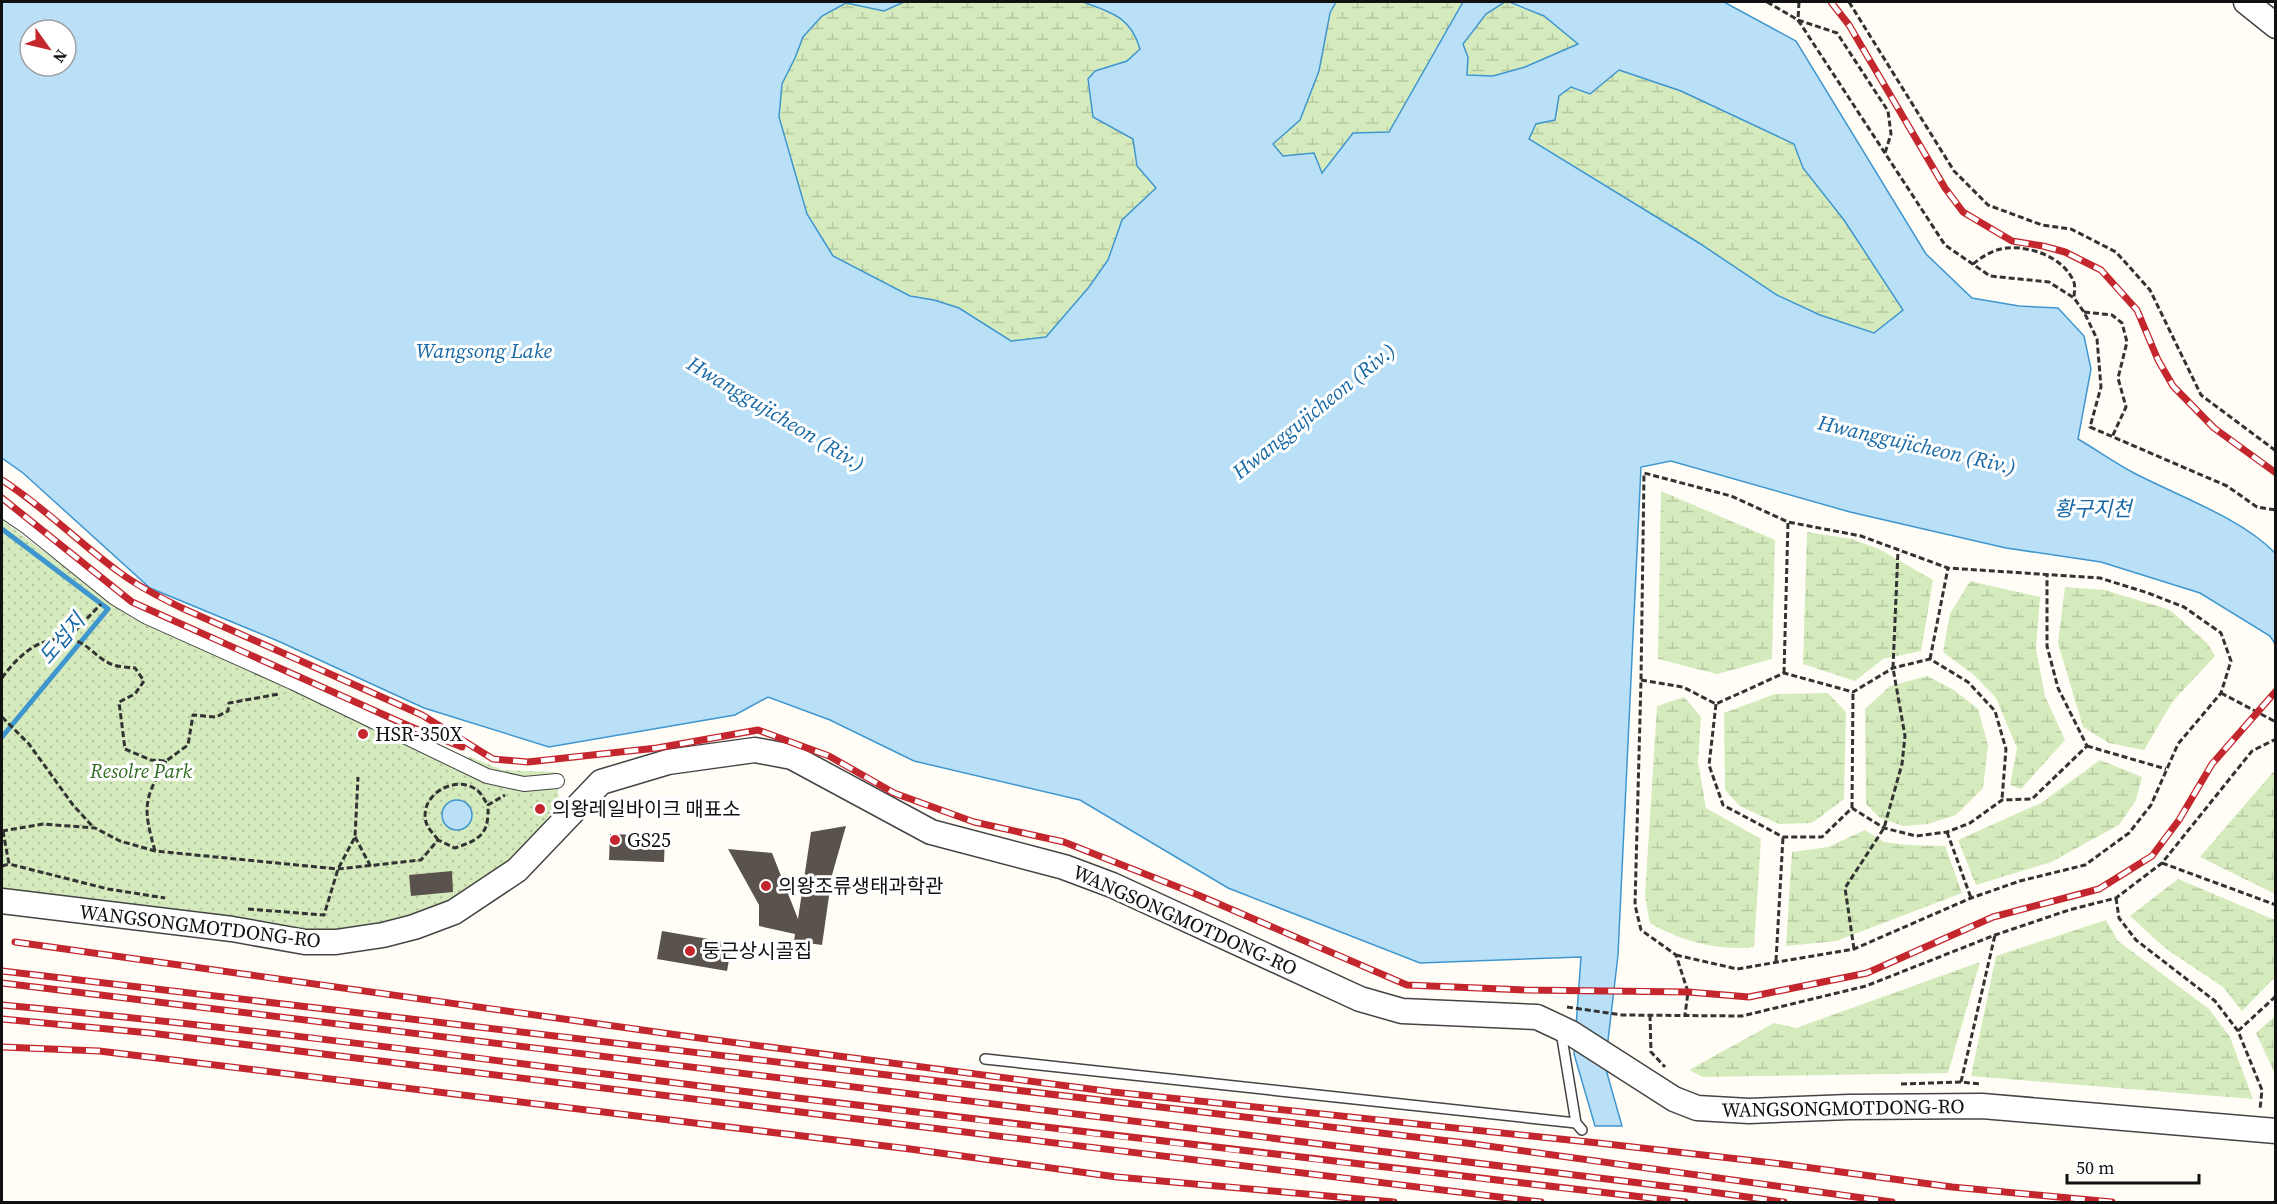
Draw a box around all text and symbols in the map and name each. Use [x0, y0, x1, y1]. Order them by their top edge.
north arrow [18, 18, 78, 78]
text: N [48, 45, 73, 68]
water label: Wangsong Lake [416, 336, 552, 365]
water label: Hwanggujicheon (Riv.) [1225, 336, 1402, 486]
water label: Hwanggujicheon (Riv.) [681, 348, 871, 478]
water label: Hwanggujicheon (Riv.) [1814, 407, 2019, 481]
water label: 황구지천 [2054, 494, 2134, 523]
water label: 도섭지 [32, 606, 92, 670]
place label: HSR-350X [375, 720, 463, 748]
marker: HSR-350X [356, 727, 370, 741]
park label: Resolre Park [89, 757, 192, 785]
place label: 의왕레일바이크 매표소 [552, 795, 741, 823]
marker: 의왕레일바이크 매표소 [533, 802, 547, 816]
place label: GS25 [627, 826, 671, 854]
marker: GS25 [608, 833, 622, 847]
street label: WANGSONGMOTDONG-RO [1068, 858, 1302, 982]
place label: 의왕조류생태과학관 [778, 872, 944, 900]
marker: 의왕조류생태과학관 [759, 879, 773, 893]
street label: WANGSONGMOTDONG-RO [78, 897, 322, 955]
place label: 둥근상시골집 [702, 937, 812, 965]
marker: 둥근상시골집 [683, 944, 697, 958]
street label: WANGSONGMOTDONG-RO [1721, 1092, 1965, 1124]
scale bar [2067, 1147, 2199, 1185]
text: 50 m [2076, 1155, 2114, 1180]

